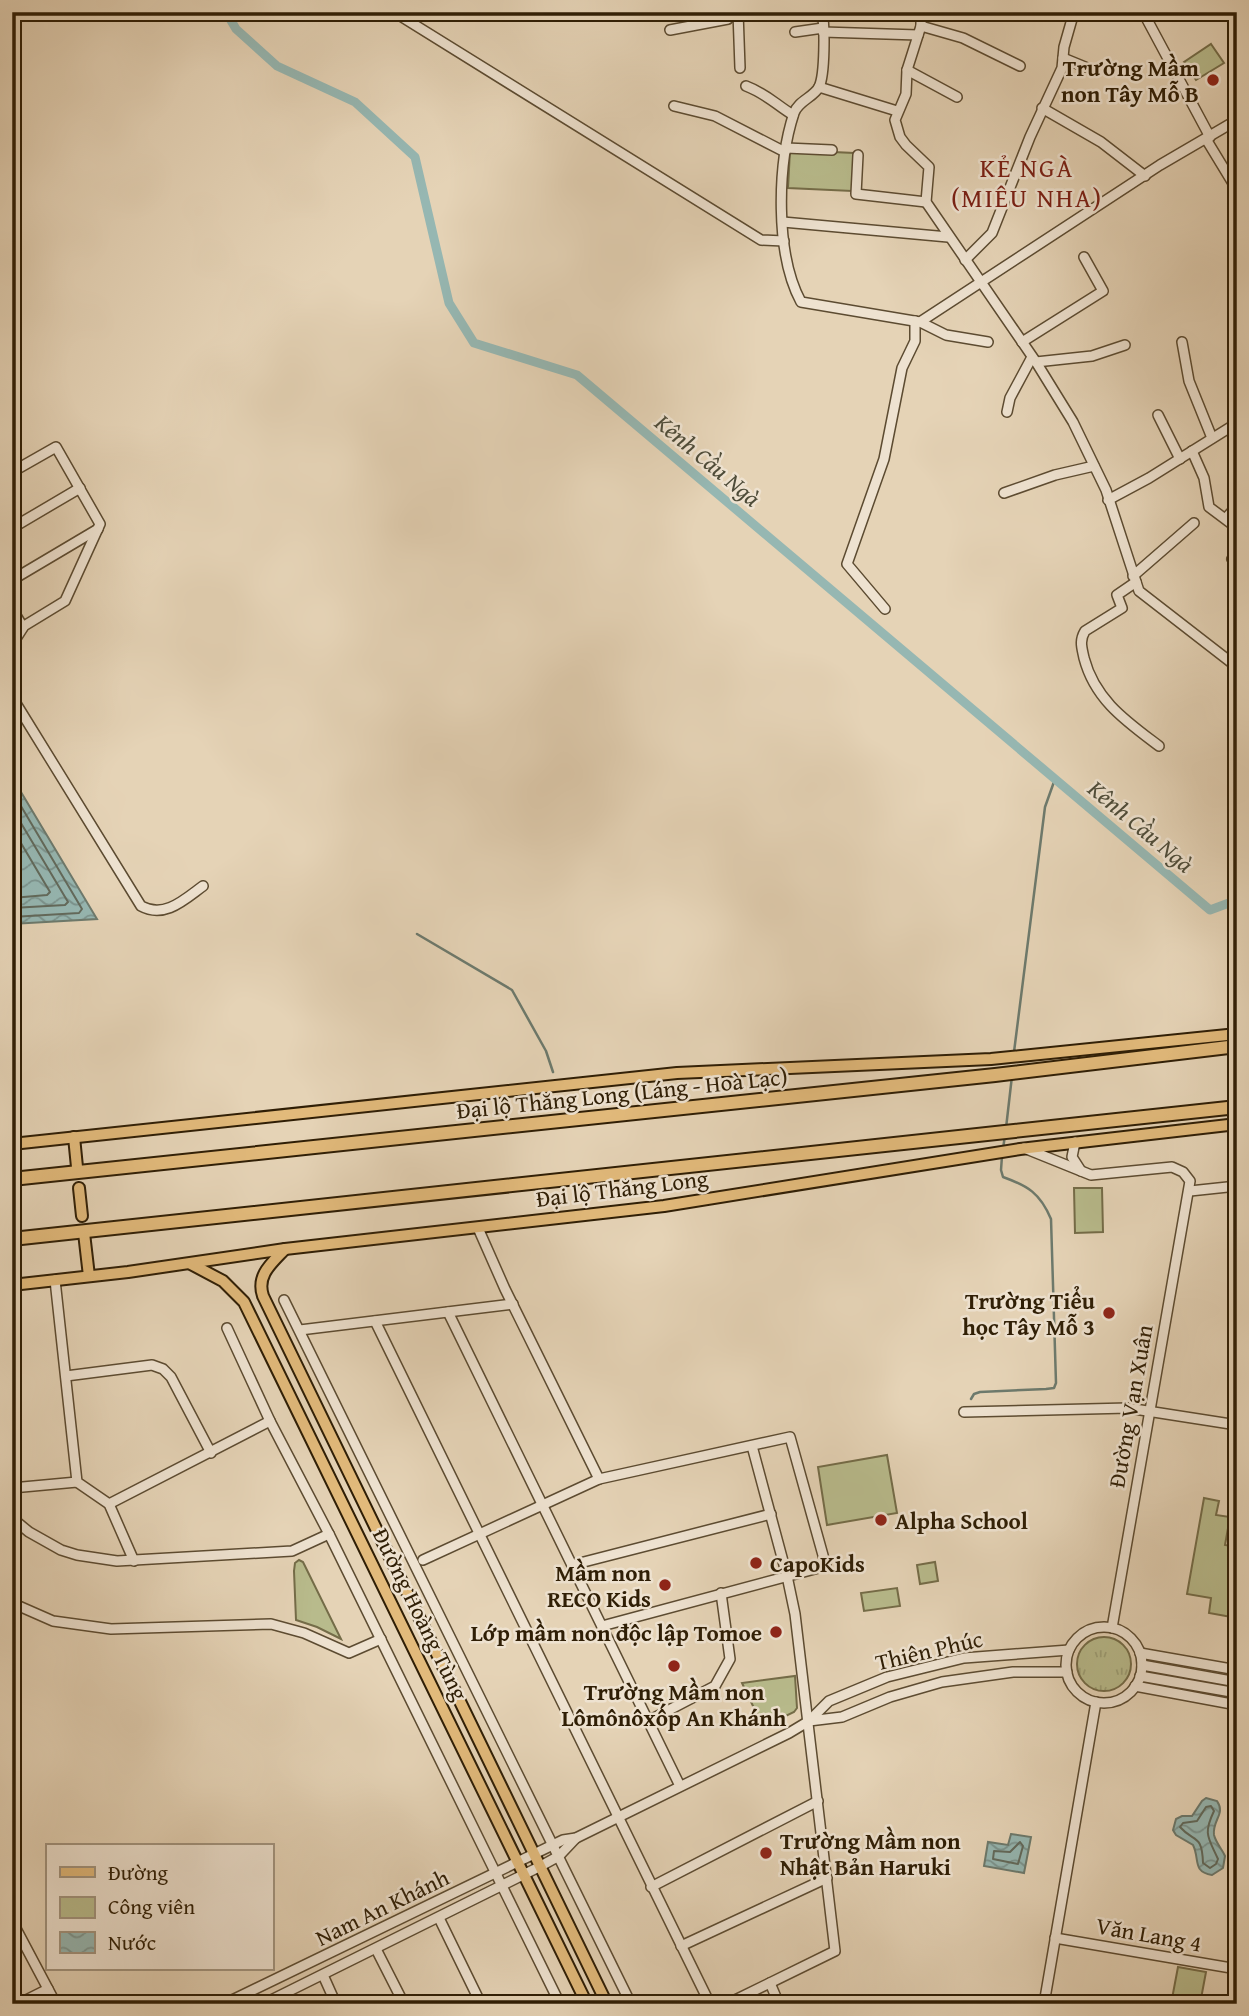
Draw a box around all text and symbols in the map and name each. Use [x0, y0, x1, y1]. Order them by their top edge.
place label: Trường Mầm non Tây Mỗ B [1061, 51, 1199, 110]
marker: Trường Mầm non Tây Mỗ B [1205, 72, 1221, 88]
district label: KẺ NGÀ (MIÊU NHA) [951, 148, 1103, 217]
water label: Kênh Cầu Ngà [647, 405, 768, 515]
water label: Kênh Cầu Ngà [1080, 771, 1201, 881]
street label: Đại lộ Thăng Long (Láng - Hoà Lạc) [455, 1059, 789, 1127]
street label: Đại lộ Thăng Long [534, 1161, 710, 1215]
place label: Trường Tiểu học Tây Mỗ 3 [962, 1284, 1096, 1343]
marker: Trường Tiểu học Tây Mỗ 3 [1101, 1305, 1117, 1321]
street label: Đường Vạn Xuân [1099, 1322, 1161, 1490]
place label: Alpha School [895, 1504, 1028, 1537]
marker: Alpha School [873, 1512, 889, 1528]
street label: Đường Hoàng Tùng [365, 1522, 477, 1706]
place label: CapoKids [770, 1547, 865, 1580]
marker: CapoKids [748, 1555, 764, 1571]
place label: Mầm non RECO Kids [547, 1556, 651, 1615]
marker: Mầm non RECO Kids [657, 1577, 673, 1593]
place label: Lớp mầm non độc lập Tomoe [471, 1616, 762, 1649]
street label: Thiên Phúc [872, 1622, 986, 1678]
marker: Lớp mầm non độc lập Tomoe [768, 1624, 784, 1640]
marker: Trường Mầm non Lômônôxốp An Khánh [666, 1658, 682, 1674]
place label: Trường Mầm non Lômônôxốp An Khánh [562, 1675, 787, 1734]
place label: Trường Mầm non Nhật Bản Haruki [780, 1824, 961, 1883]
legend [46, 1844, 273, 1970]
marker: Trường Mầm non Nhật Bản Haruki [758, 1845, 774, 1861]
text: Đường [108, 1857, 169, 1888]
street label: Nam An Khánh [310, 1860, 454, 1954]
text: Công viên [108, 1891, 195, 1922]
street label: Văn Lang 4 [1094, 1909, 1204, 1959]
text: Nước [108, 1927, 156, 1958]

